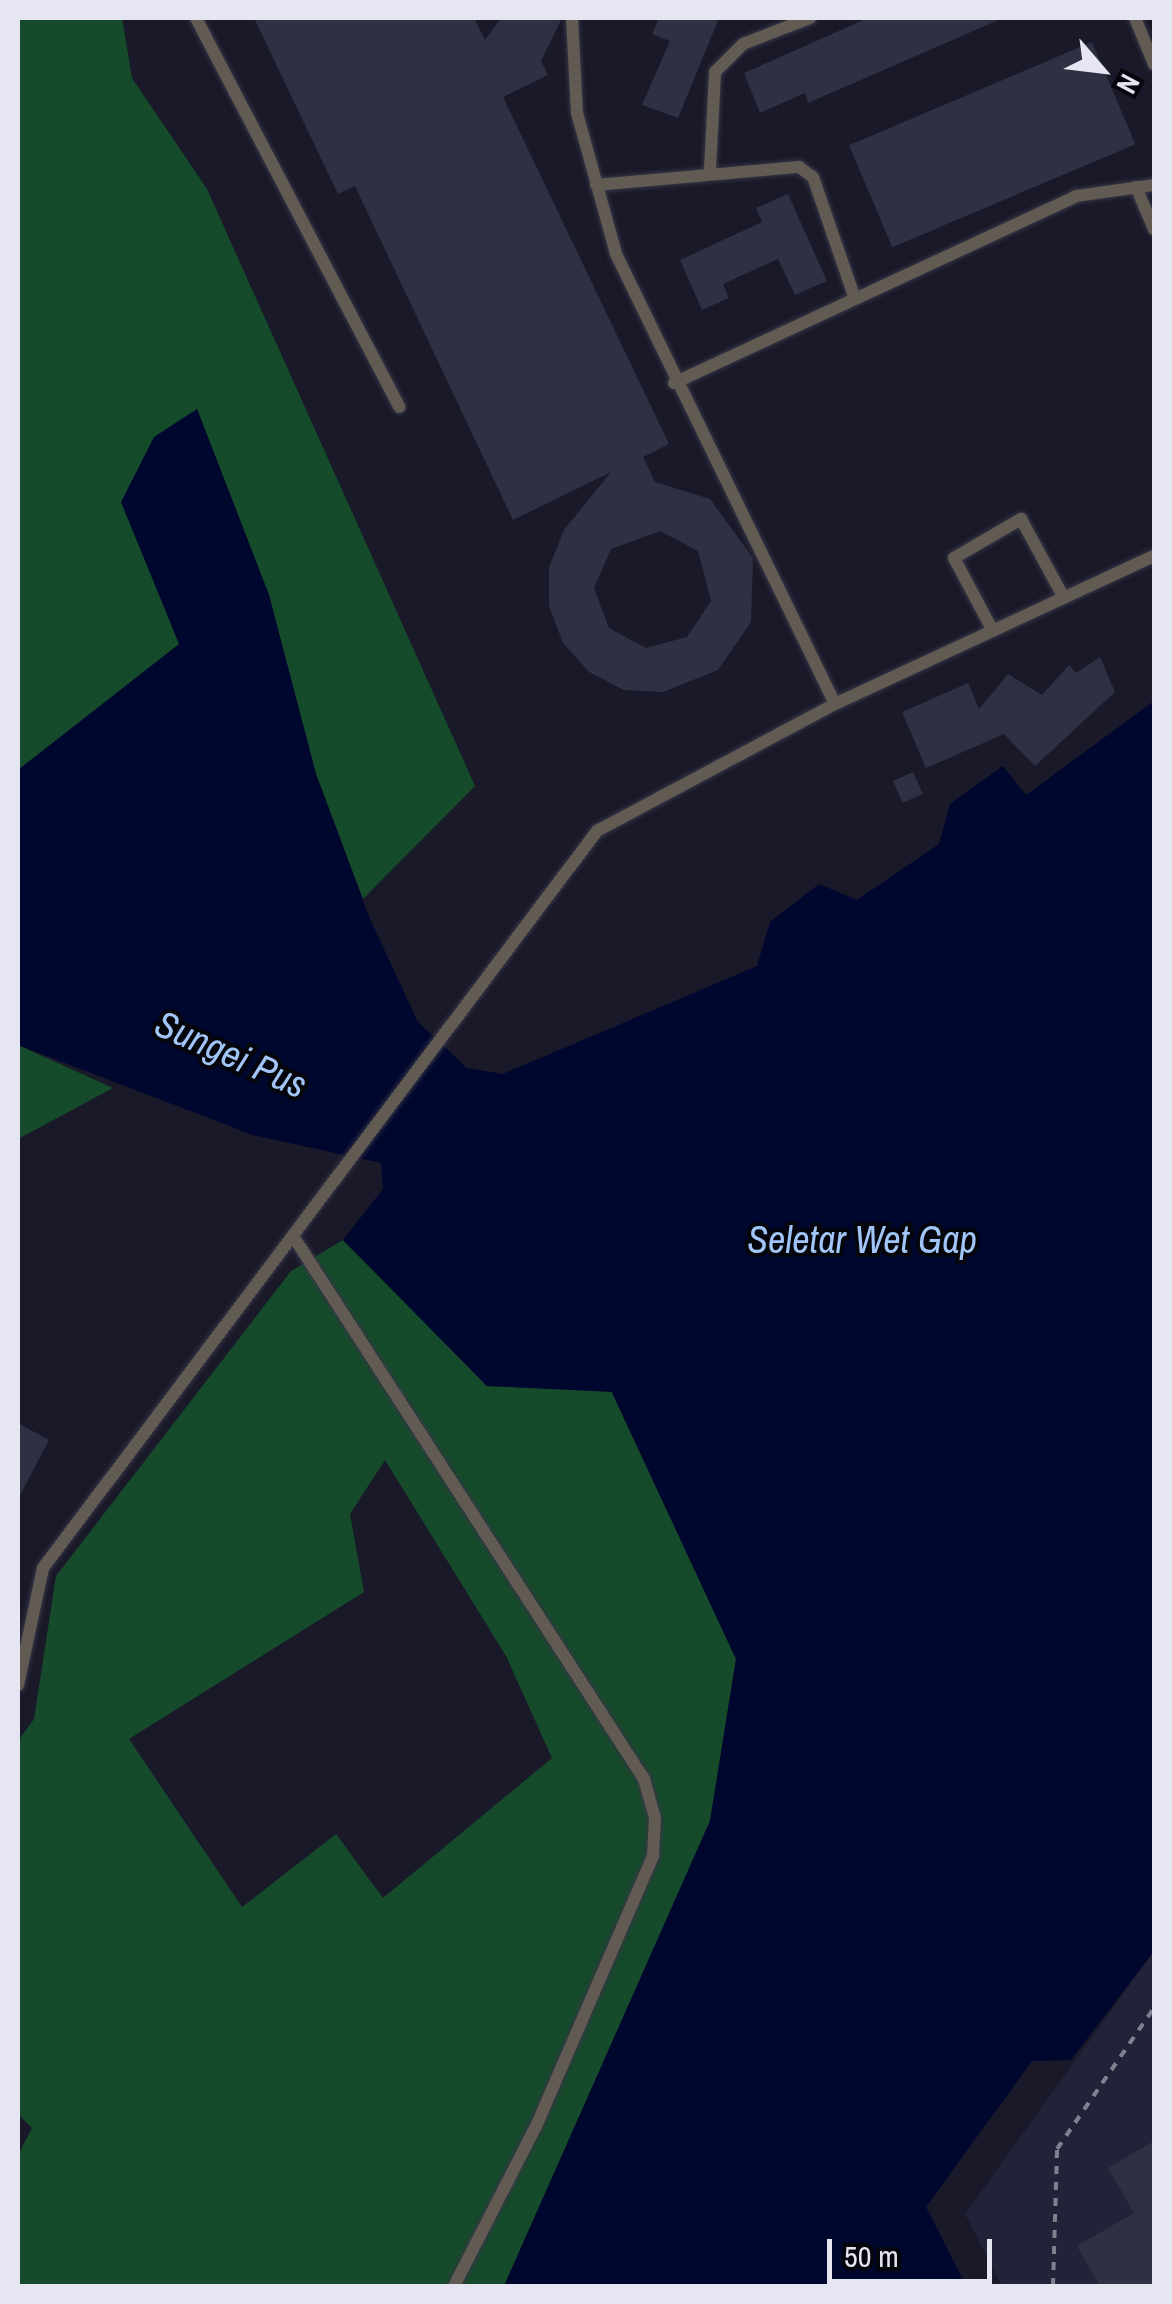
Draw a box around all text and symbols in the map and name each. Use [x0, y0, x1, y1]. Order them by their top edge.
north arrow [1052, 20, 1152, 120]
text: N [1108, 68, 1149, 100]
water label: Sungei Pus [148, 1000, 314, 1108]
water label: Seletar Wet Gap [747, 1217, 977, 1263]
scale bar [832, 2219, 997, 2281]
text: 50 m [844, 2236, 899, 2276]

